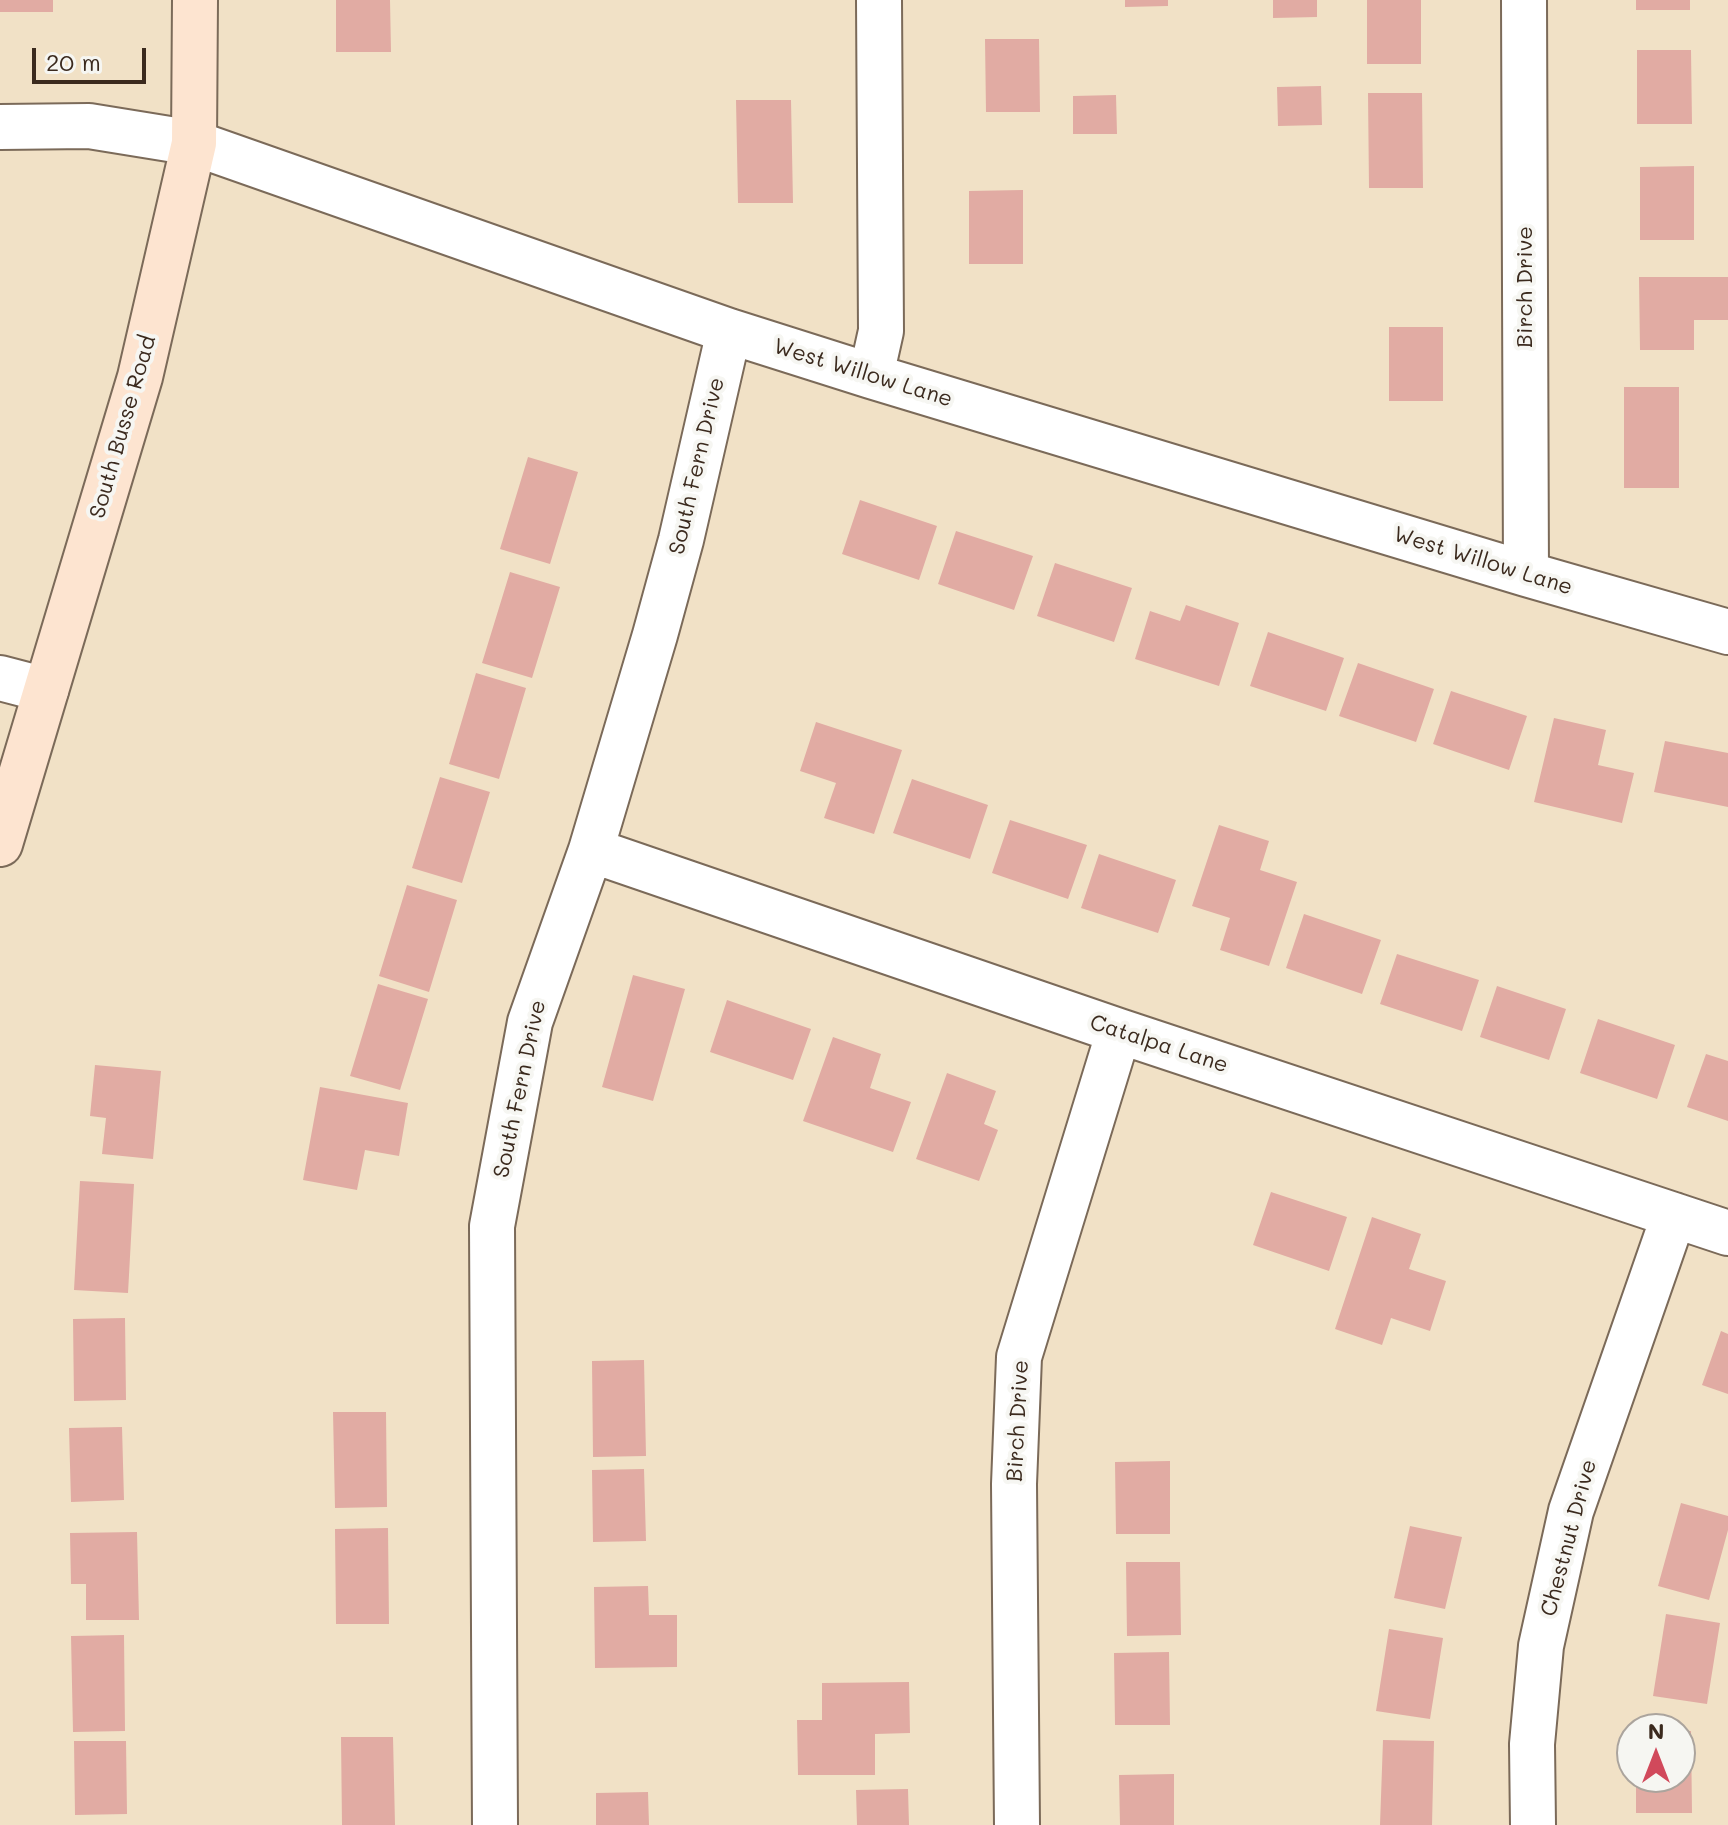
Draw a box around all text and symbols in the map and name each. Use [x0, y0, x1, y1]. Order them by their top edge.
scale bar [36, 32, 150, 82]
text: 20 m [46, 46, 101, 77]
street label: Birch Drive [1512, 226, 1538, 348]
street label: South Busse Road [84, 332, 162, 522]
street label: West Willow Lane [770, 333, 956, 413]
street label: South Fern Drive [664, 375, 730, 557]
street label: West Willow Lane [1390, 521, 1576, 601]
street label: South Fern Drive [488, 998, 552, 1180]
street label: Catalpa Lane [1087, 1009, 1231, 1079]
street label: Birch Drive [1002, 1359, 1034, 1483]
street label: Chestnut Drive [1535, 1457, 1603, 1619]
north arrow [1616, 1713, 1696, 1793]
text: N [1648, 1716, 1664, 1745]

